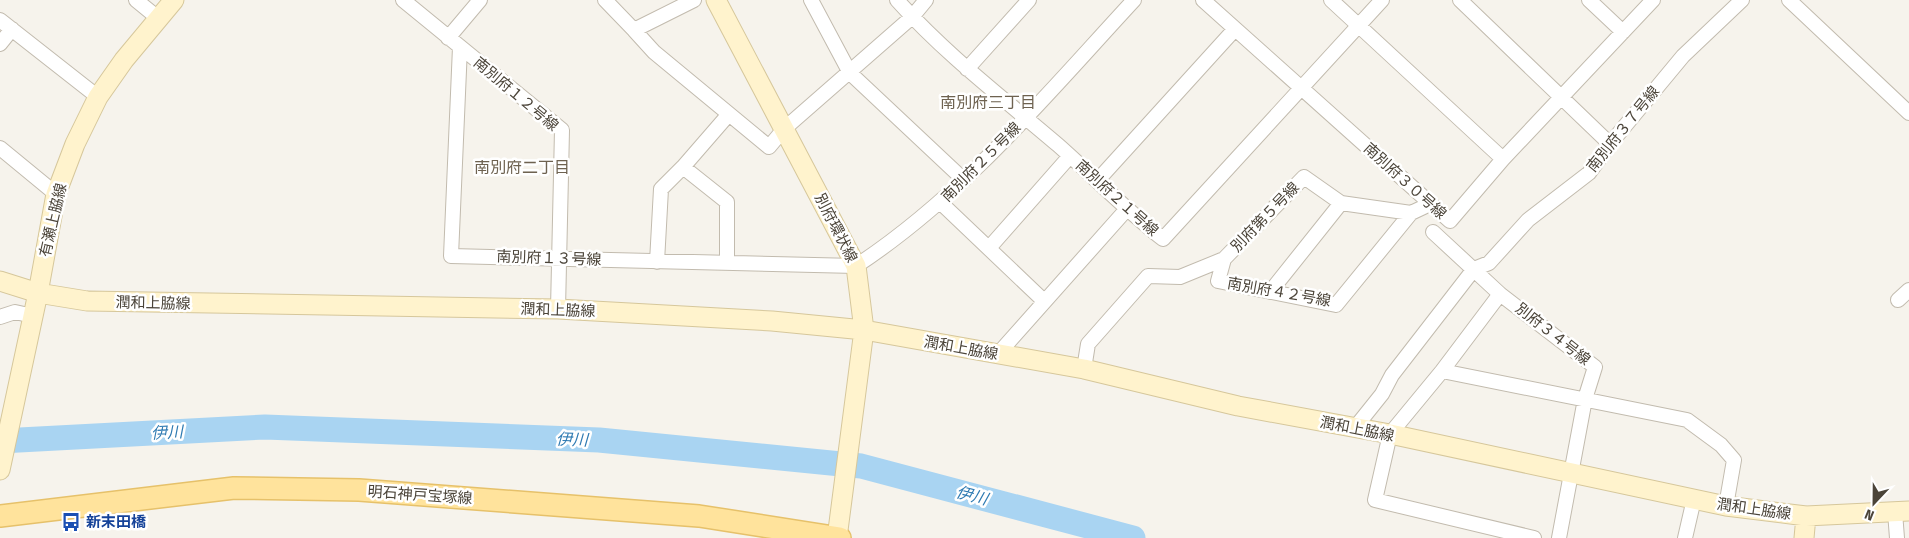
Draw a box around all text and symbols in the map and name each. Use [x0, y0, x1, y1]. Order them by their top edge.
street label: 南別府１２号線 [470, 53, 562, 135]
street label: 南別府３７号線 [1583, 83, 1663, 175]
district label: 南別府三丁目 [940, 93, 1036, 112]
street label: 南別府２５号線 [938, 119, 1024, 205]
street label: 南別府３０号線 [1360, 139, 1450, 223]
street label: 南別府２１号線 [1072, 156, 1162, 240]
district label: 南別府二丁目 [474, 158, 570, 177]
street label: 別府第５号線 [1227, 178, 1303, 256]
street label: 有瀬上脇線 [36, 181, 70, 259]
street label: 別府環状線 [811, 190, 861, 266]
street label: 南別府１３号線 [496, 247, 602, 269]
street label: 南別府４２号線 [1226, 274, 1332, 310]
street label: 潤和上脇線 [115, 293, 191, 313]
street label: 別府３４号線 [1512, 299, 1594, 369]
street label: 潤和上脇線 [520, 300, 596, 320]
street label: 潤和上脇線 [922, 333, 1000, 363]
street label: 潤和上脇線 [1318, 413, 1396, 445]
water label: 伊川 [151, 422, 185, 443]
water label: 伊川 [556, 429, 590, 450]
north arrow [1849, 478, 1899, 528]
street label: 明石神戸宝塚線 [367, 482, 473, 508]
water label: 伊川 [954, 482, 992, 509]
street label: 潤和上脇線 [1716, 495, 1792, 523]
text: N [1862, 505, 1876, 524]
bus stop icon: 新末田橋 [60, 511, 82, 533]
place label: 新末田橋 [86, 513, 147, 531]

